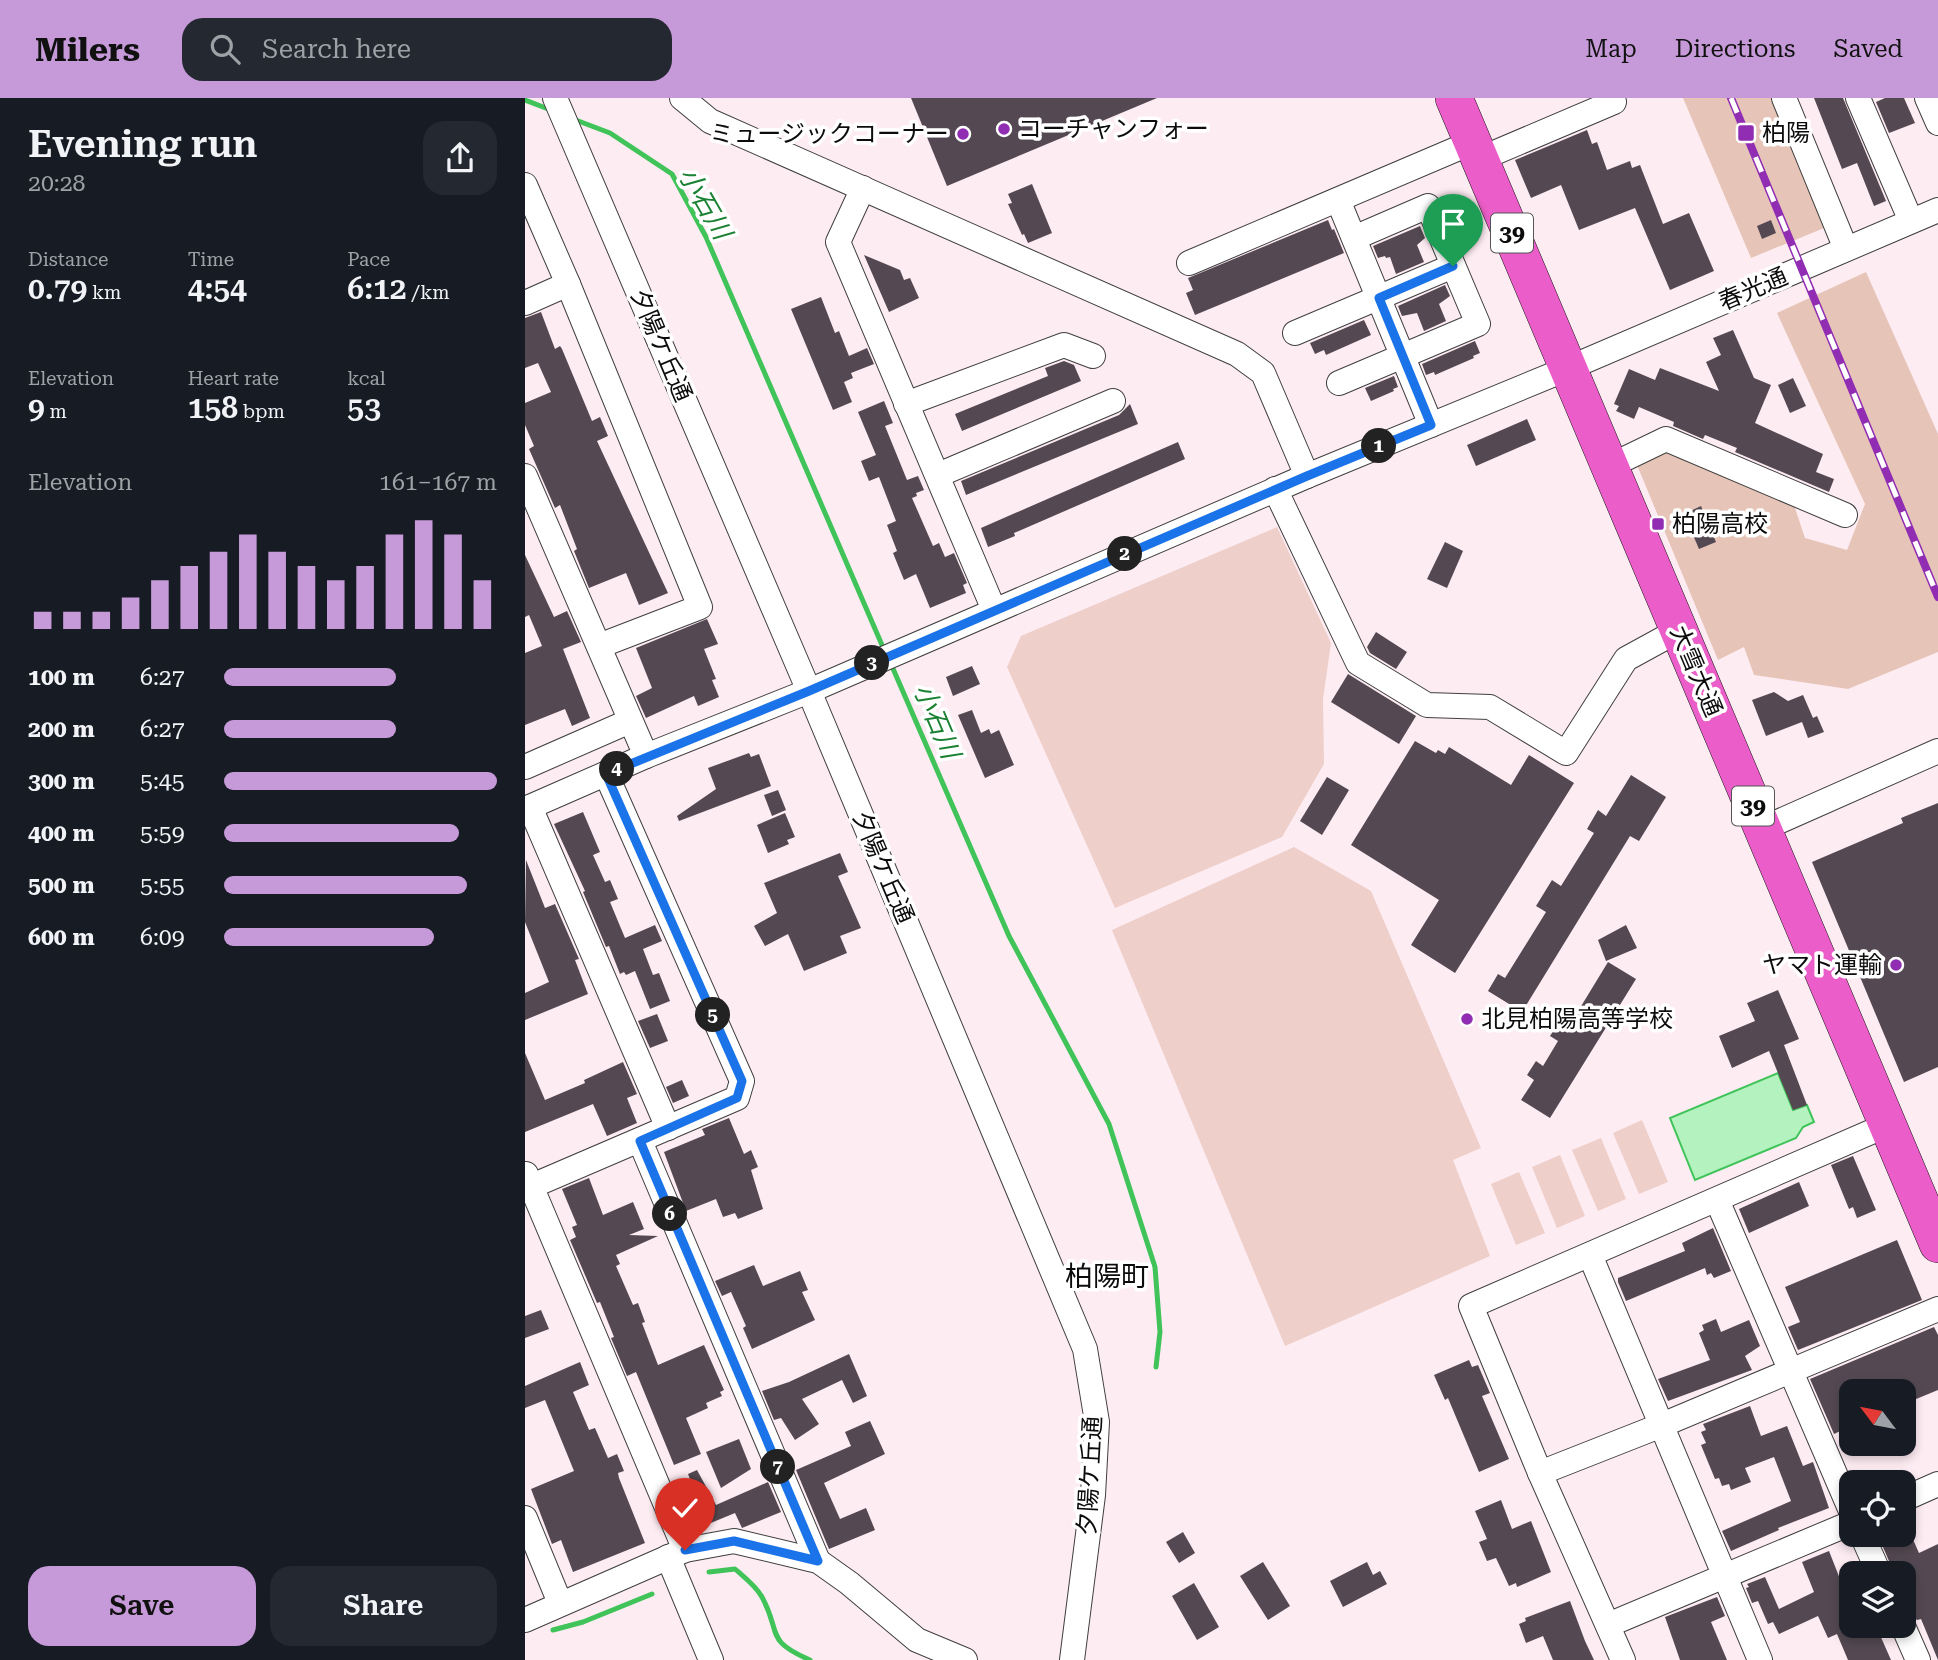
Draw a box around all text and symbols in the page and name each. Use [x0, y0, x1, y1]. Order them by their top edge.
search box [182, 18, 672, 81]
text: Milers [35, 30, 140, 69]
icon: search [206, 30, 244, 68]
text: Search here [262, 34, 411, 64]
text: Map [1585, 35, 1637, 63]
text: Directions [1675, 35, 1795, 63]
text: Saved [1833, 35, 1903, 63]
place label: コーチャンフォー [1018, 115, 1209, 143]
place label: 柏陽 [1762, 119, 1810, 147]
place label: ミュージックコーナー [709, 120, 949, 148]
button: share [423, 121, 497, 195]
marker: コーチャンフォー [996, 121, 1012, 137]
text: Evening run [28, 122, 257, 166]
marker: 柏陽 [1736, 123, 1756, 143]
marker: ミュージックコーナー [955, 126, 971, 142]
water label: 小石川 [673, 162, 739, 247]
text: 20:28 [28, 170, 85, 197]
pin [1423, 194, 1483, 266]
icon: arrive [1434, 205, 1472, 243]
road number: 39 [1491, 214, 1533, 252]
text: Distance [28, 248, 108, 271]
text: Time [188, 248, 234, 271]
text: Pace [347, 248, 390, 271]
street label: 春光通 [1714, 262, 1792, 316]
text: 0.79 [28, 271, 87, 306]
text: 4:54 [188, 271, 247, 306]
text: 6:12 [347, 271, 407, 306]
text: km [87, 281, 121, 304]
text: /km [407, 281, 450, 304]
street label: 夕陽ケ丘通 [625, 284, 697, 406]
text: Elevation [28, 367, 114, 390]
text: Heart rate [188, 367, 279, 390]
text: kcal [347, 367, 386, 390]
text: 9 [28, 390, 45, 425]
text: 158 [188, 390, 238, 425]
text: 53 [347, 390, 381, 425]
text: m [45, 400, 67, 423]
text: bpm [238, 400, 285, 423]
pin: 1 [1361, 428, 1397, 464]
text: 1 [1373, 434, 1384, 457]
text: Elevation [28, 469, 132, 496]
text: 161–167 m [379, 469, 497, 496]
place label: 柏陽高校 [1672, 510, 1768, 538]
marker: 柏陽高校 [1650, 516, 1666, 532]
pin: 2 [1107, 536, 1143, 572]
text: 2 [1119, 542, 1130, 565]
street label: 大雪大通 [1664, 621, 1728, 721]
pin: 3 [855, 646, 889, 680]
text: 3 [866, 651, 877, 674]
text: 100 m [28, 664, 95, 691]
text: 6:27 [140, 664, 185, 691]
water label: 小石川 [908, 679, 967, 766]
text: 200 m [28, 716, 95, 743]
text: 6:27 [140, 716, 185, 743]
pin: 4 [599, 752, 635, 786]
text: 4 [611, 757, 622, 780]
text: 300 m [28, 768, 95, 795]
text: 5:45 [140, 768, 185, 795]
road number: 39 [1732, 786, 1774, 826]
street label: 夕陽ケ丘通 [847, 806, 919, 928]
text: 400 m [28, 820, 95, 847]
text: 5:59 [140, 820, 185, 847]
text: 500 m [28, 872, 95, 899]
text: 5:55 [140, 872, 185, 899]
text: 600 m [28, 924, 95, 951]
text: 6:09 [140, 924, 185, 951]
place label: ヤマト運輸 [1762, 951, 1882, 979]
marker: ヤマト運輸 [1888, 957, 1904, 973]
pin: 5 [695, 998, 731, 1032]
text: 5 [707, 1003, 718, 1026]
place label: 北見柏陽高等学校 [1481, 1005, 1673, 1033]
marker: 北見柏陽高等学校 [1459, 1011, 1475, 1027]
pin: 6 [653, 1196, 687, 1232]
text: 6 [664, 1202, 675, 1225]
district label: 柏陽町 [1065, 1260, 1149, 1293]
north arrow [1839, 1379, 1916, 1456]
map controls [1839, 1379, 1916, 1638]
street label: 夕陽ケ丘通 [1073, 1415, 1107, 1537]
pin: 7 [761, 1450, 795, 1484]
text: 7 [772, 1455, 783, 1478]
button: locate [1839, 1470, 1916, 1547]
pin [655, 1478, 715, 1550]
icon: check [666, 1489, 704, 1527]
button: layers [1839, 1561, 1916, 1638]
button: Save [28, 1566, 256, 1646]
button: Share [270, 1566, 497, 1646]

